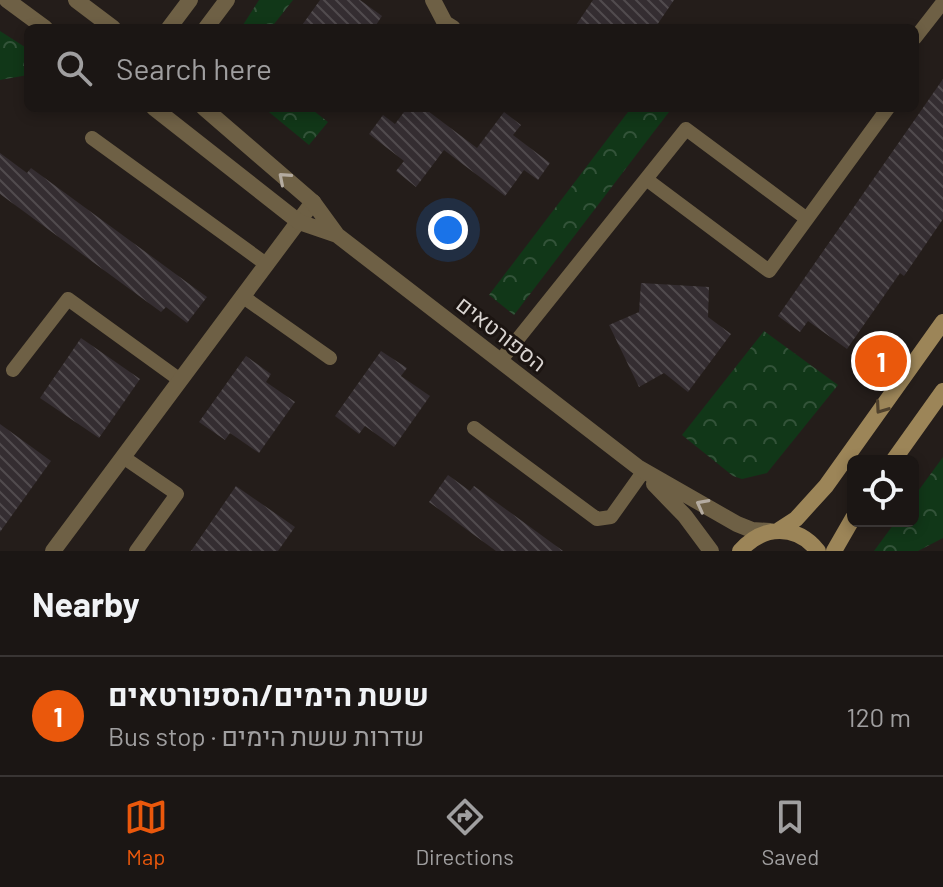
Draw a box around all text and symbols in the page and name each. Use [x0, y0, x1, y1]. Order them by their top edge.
search box [24, 24, 919, 112]
icon: search [52, 46, 96, 90]
text: Search here [116, 50, 272, 86]
one-way arrow [279, 173, 294, 187]
your location [428, 210, 468, 250]
street label: הספורטאים [452, 290, 552, 376]
pin: 1 [855, 331, 907, 391]
one-way arrow [877, 399, 891, 413]
map controls [847, 455, 919, 527]
button: locate [847, 455, 919, 527]
one-way arrow [696, 500, 710, 515]
text: Nearby [32, 583, 140, 624]
text: ששת הימים/הספורטאים [108, 676, 429, 712]
text: 1 [53, 701, 63, 732]
text: 120 m [847, 701, 911, 732]
text: Bus stop · שדרות ששת הימים [108, 720, 424, 751]
tab: Map [124, 795, 168, 869]
tab: Directions [415, 795, 514, 869]
tab: Saved [761, 795, 819, 869]

